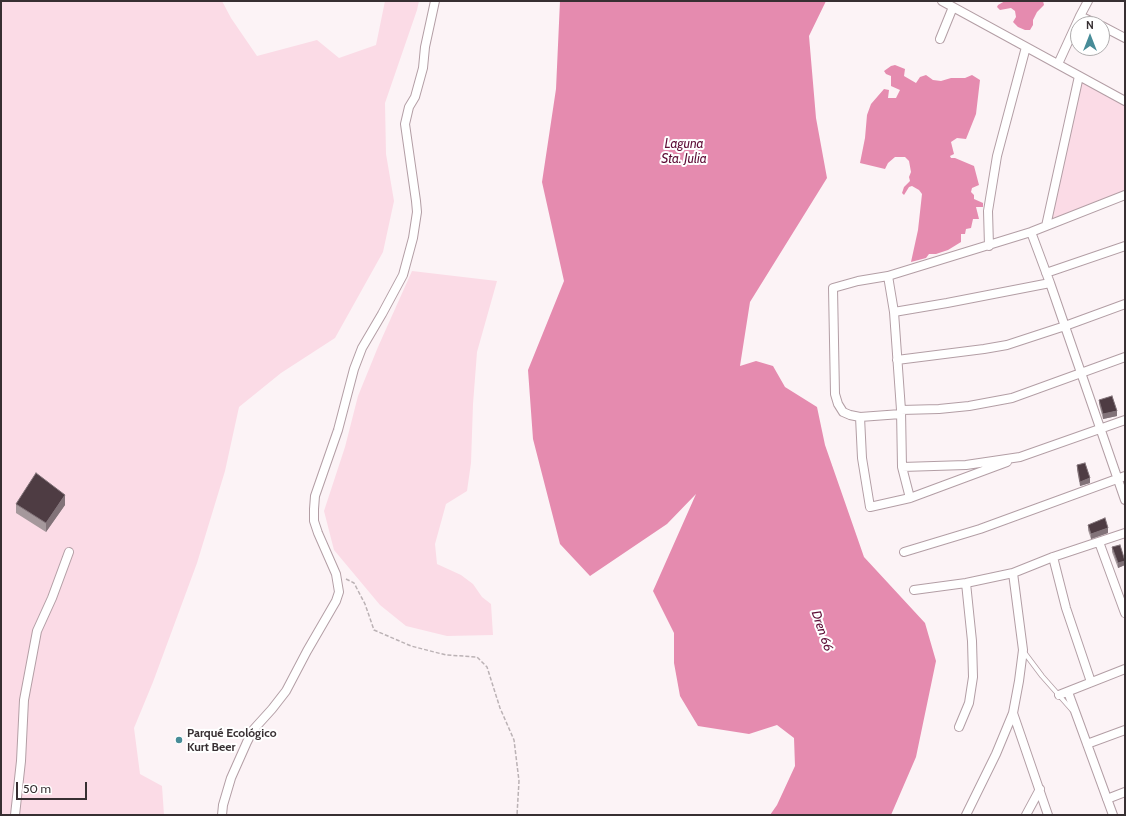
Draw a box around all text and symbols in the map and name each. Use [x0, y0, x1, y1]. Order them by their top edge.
north arrow [1070, 16, 1110, 56]
text: N [1086, 18, 1094, 32]
water label: Laguna Sta. Julia [661, 136, 707, 167]
water label: Dren 66 [808, 609, 836, 653]
place label: Parqué Ecológico Kurt Beer [187, 726, 276, 754]
marker: Parqué Ecológico Kurt Beer [174, 735, 184, 745]
scale bar [18, 774, 89, 800]
text: 50 m [23, 781, 51, 796]

